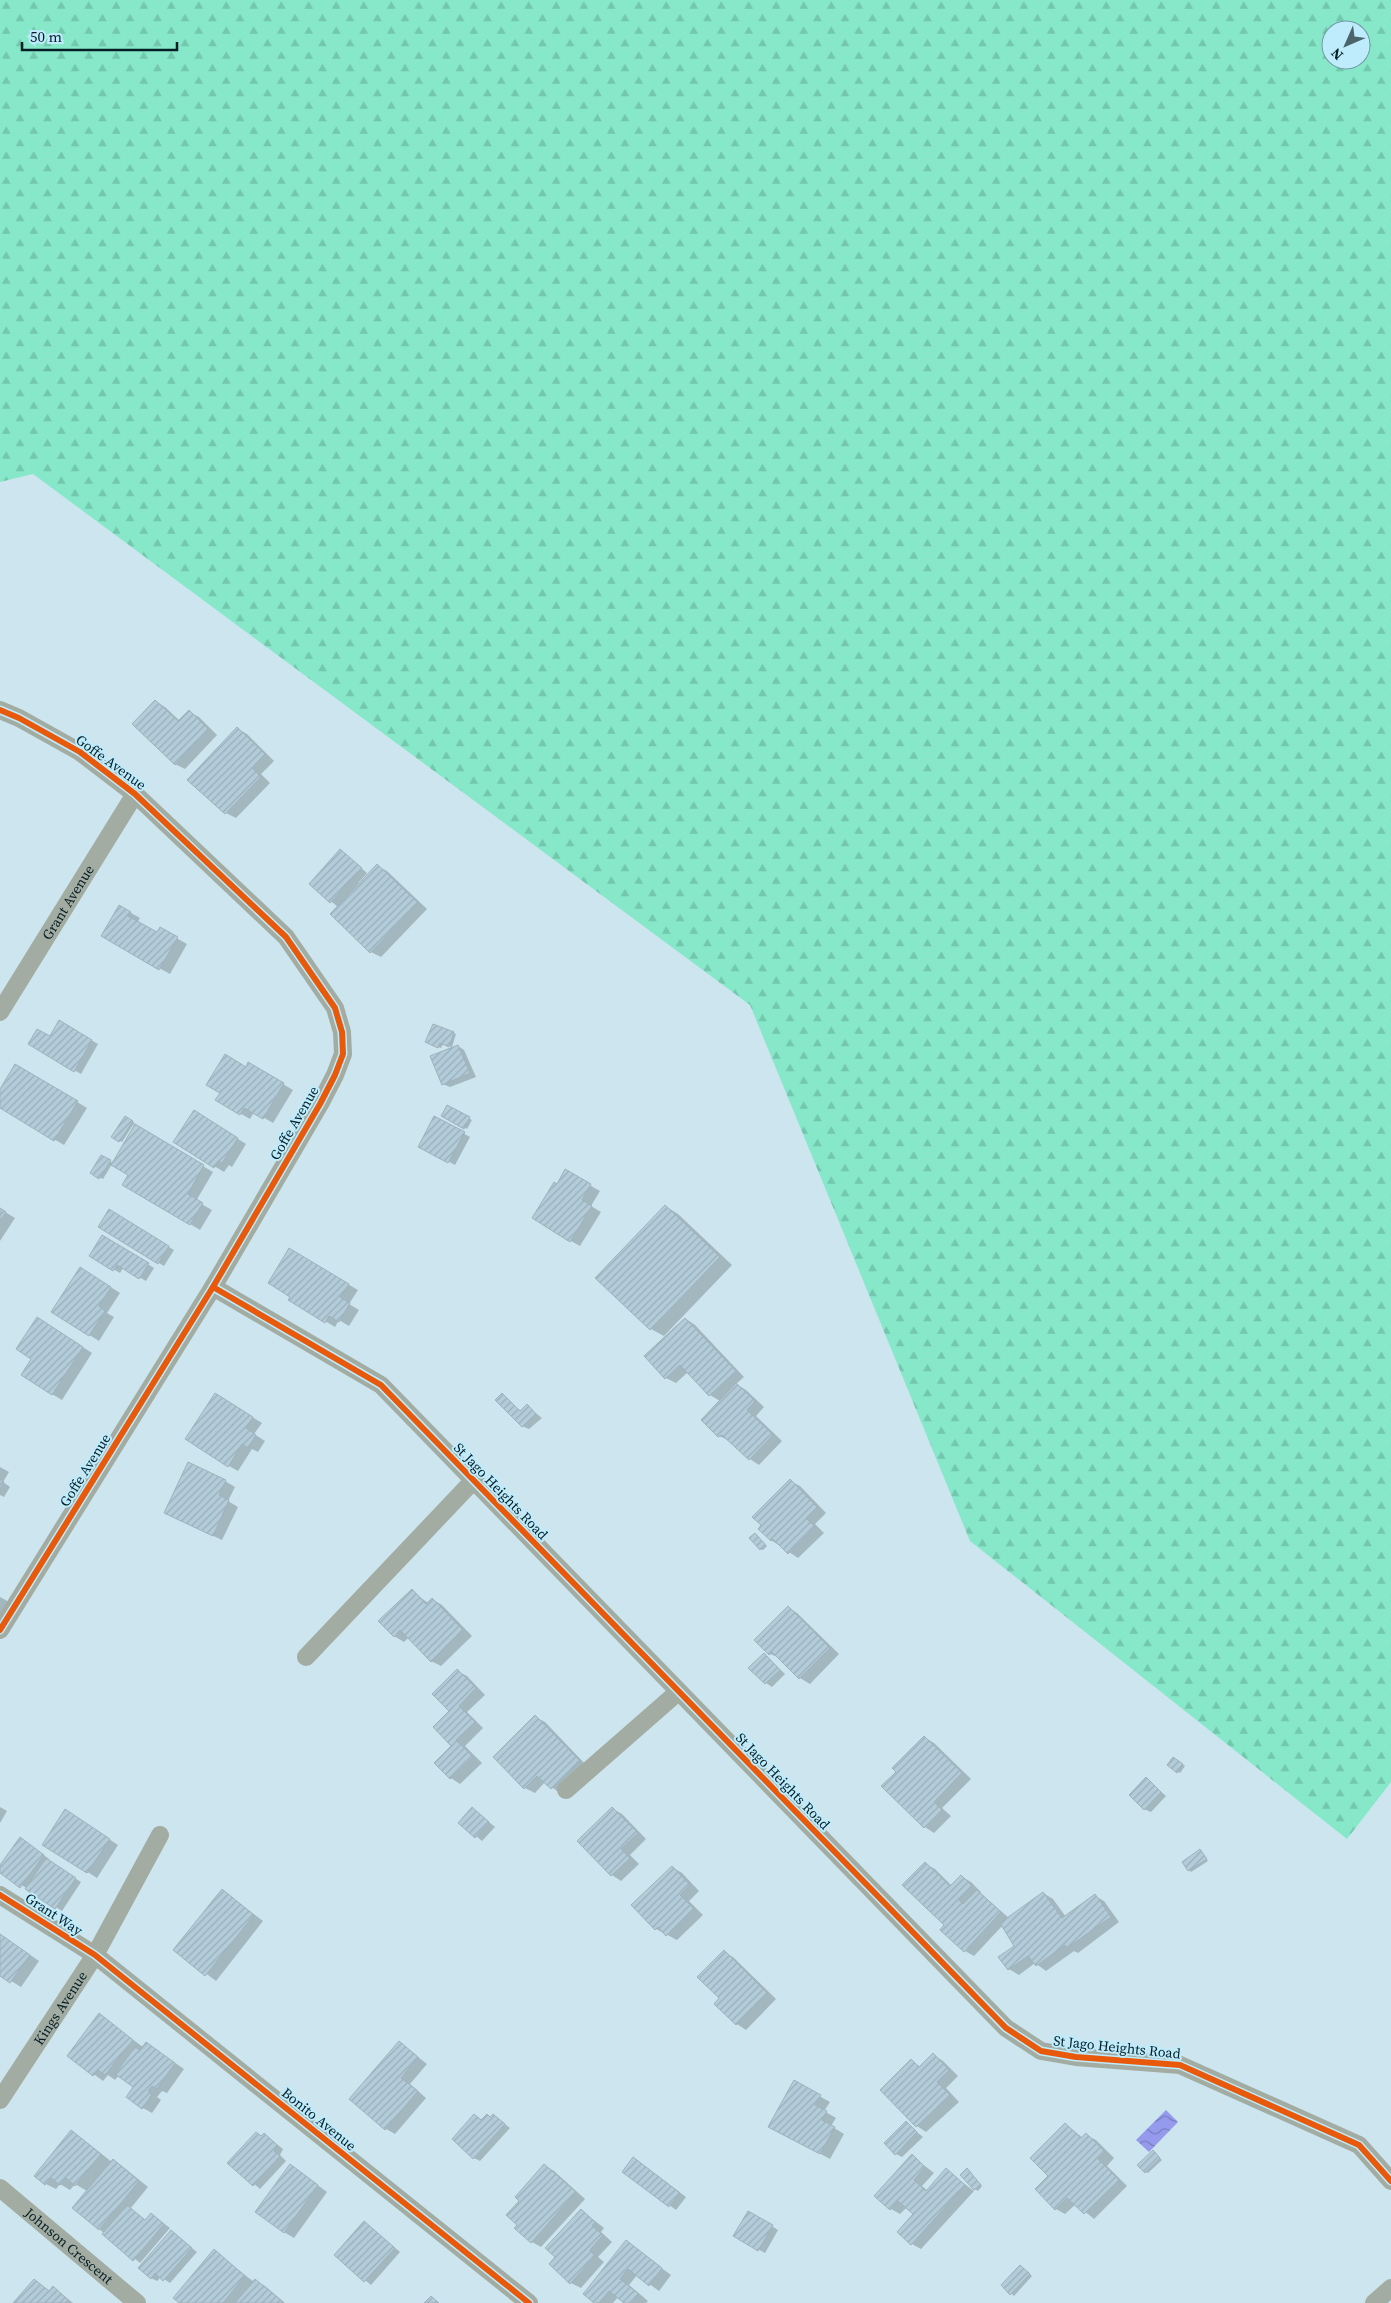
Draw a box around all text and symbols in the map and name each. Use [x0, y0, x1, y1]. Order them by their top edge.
scale bar [22, 20, 178, 52]
north arrow [1321, 20, 1371, 70]
text: 50 m [30, 26, 62, 47]
text: N [1326, 44, 1347, 65]
street label: Goffe Avenue [72, 730, 150, 794]
street label: Grant Avenue [37, 861, 99, 944]
street label: Goffe Avenue [265, 1082, 323, 1164]
street label: Goffe Avenue [55, 1430, 115, 1510]
street label: St Jago Heights Road [449, 1438, 553, 1544]
street label: St Jago Heights Road [731, 1728, 835, 1834]
street label: Grant Way [21, 1888, 87, 1940]
street label: Kings Avenue [29, 1967, 92, 2049]
street label: St Jago Heights Road [1052, 2030, 1182, 2064]
street label: Bonito Avenue [277, 2083, 361, 2155]
street label: Johnson Crescent [20, 2202, 118, 2289]

